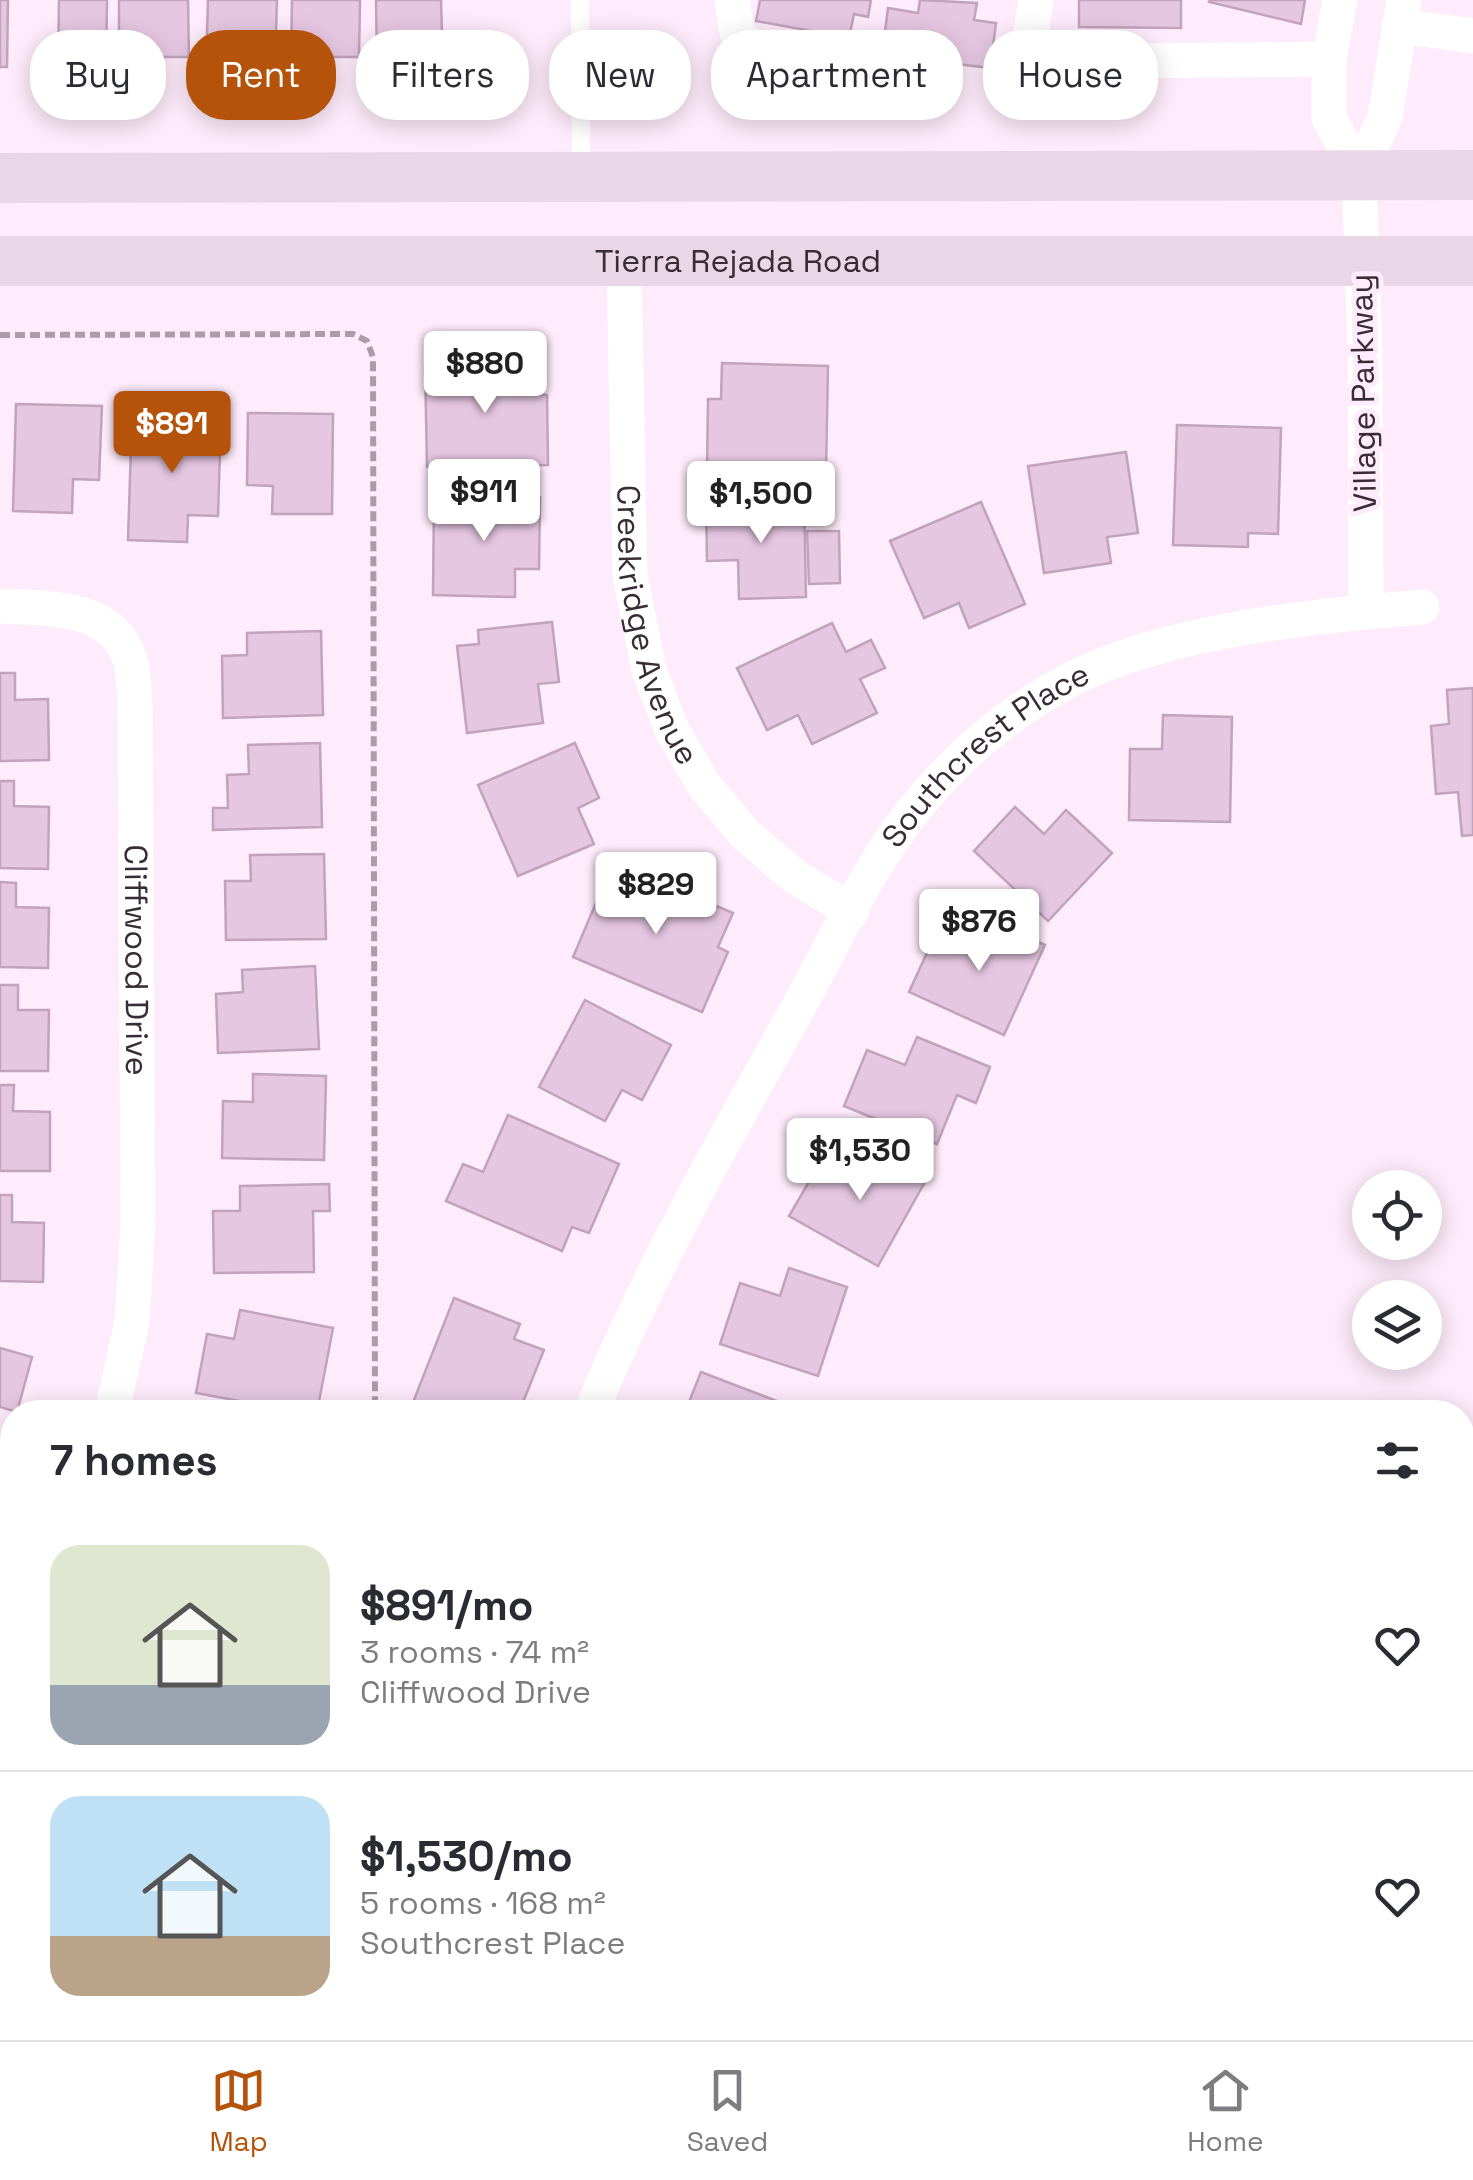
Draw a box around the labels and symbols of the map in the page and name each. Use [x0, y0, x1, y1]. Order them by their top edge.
street label: Tierra Rejada Road [595, 241, 881, 281]
street label: Village Parkway [1341, 273, 1385, 513]
pin: $880 [426, 331, 544, 416]
pin: $891 [113, 391, 231, 476]
pin: $911 [425, 459, 543, 544]
pin: $1,500 [680, 461, 842, 546]
street label: Creekridge Avenue [608, 485, 708, 772]
street label: Southcrest Place [873, 654, 1096, 855]
street label: Cliffwood Drive [116, 844, 157, 1076]
pin: $829 [597, 852, 715, 937]
pin: $876 [920, 889, 1038, 974]
pin: $1,530 [779, 1118, 941, 1203]

